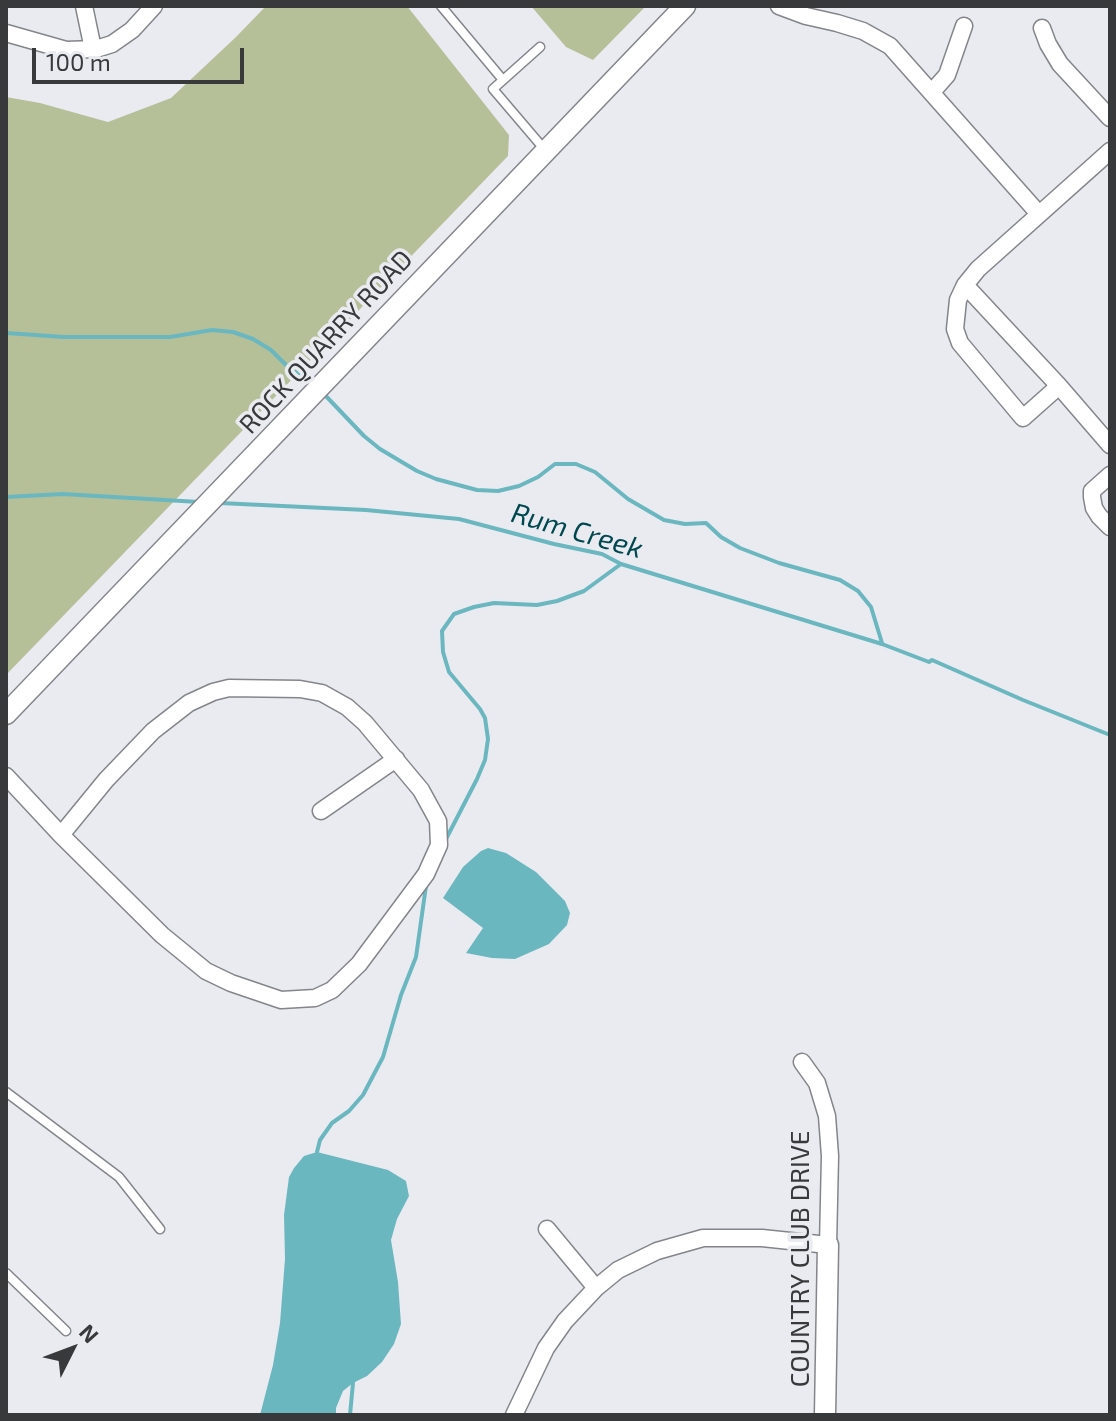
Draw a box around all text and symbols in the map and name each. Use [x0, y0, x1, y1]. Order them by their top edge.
scale bar [36, 32, 248, 82]
text: 100 m [46, 47, 111, 76]
street label: ROCK QUARRY ROAD [233, 244, 419, 440]
water label: Rum Creek [507, 496, 647, 566]
street label: COUNTRY CLUB DRIVE [784, 1131, 816, 1387]
north arrow [32, 1309, 112, 1389]
text: N [75, 1318, 105, 1348]

